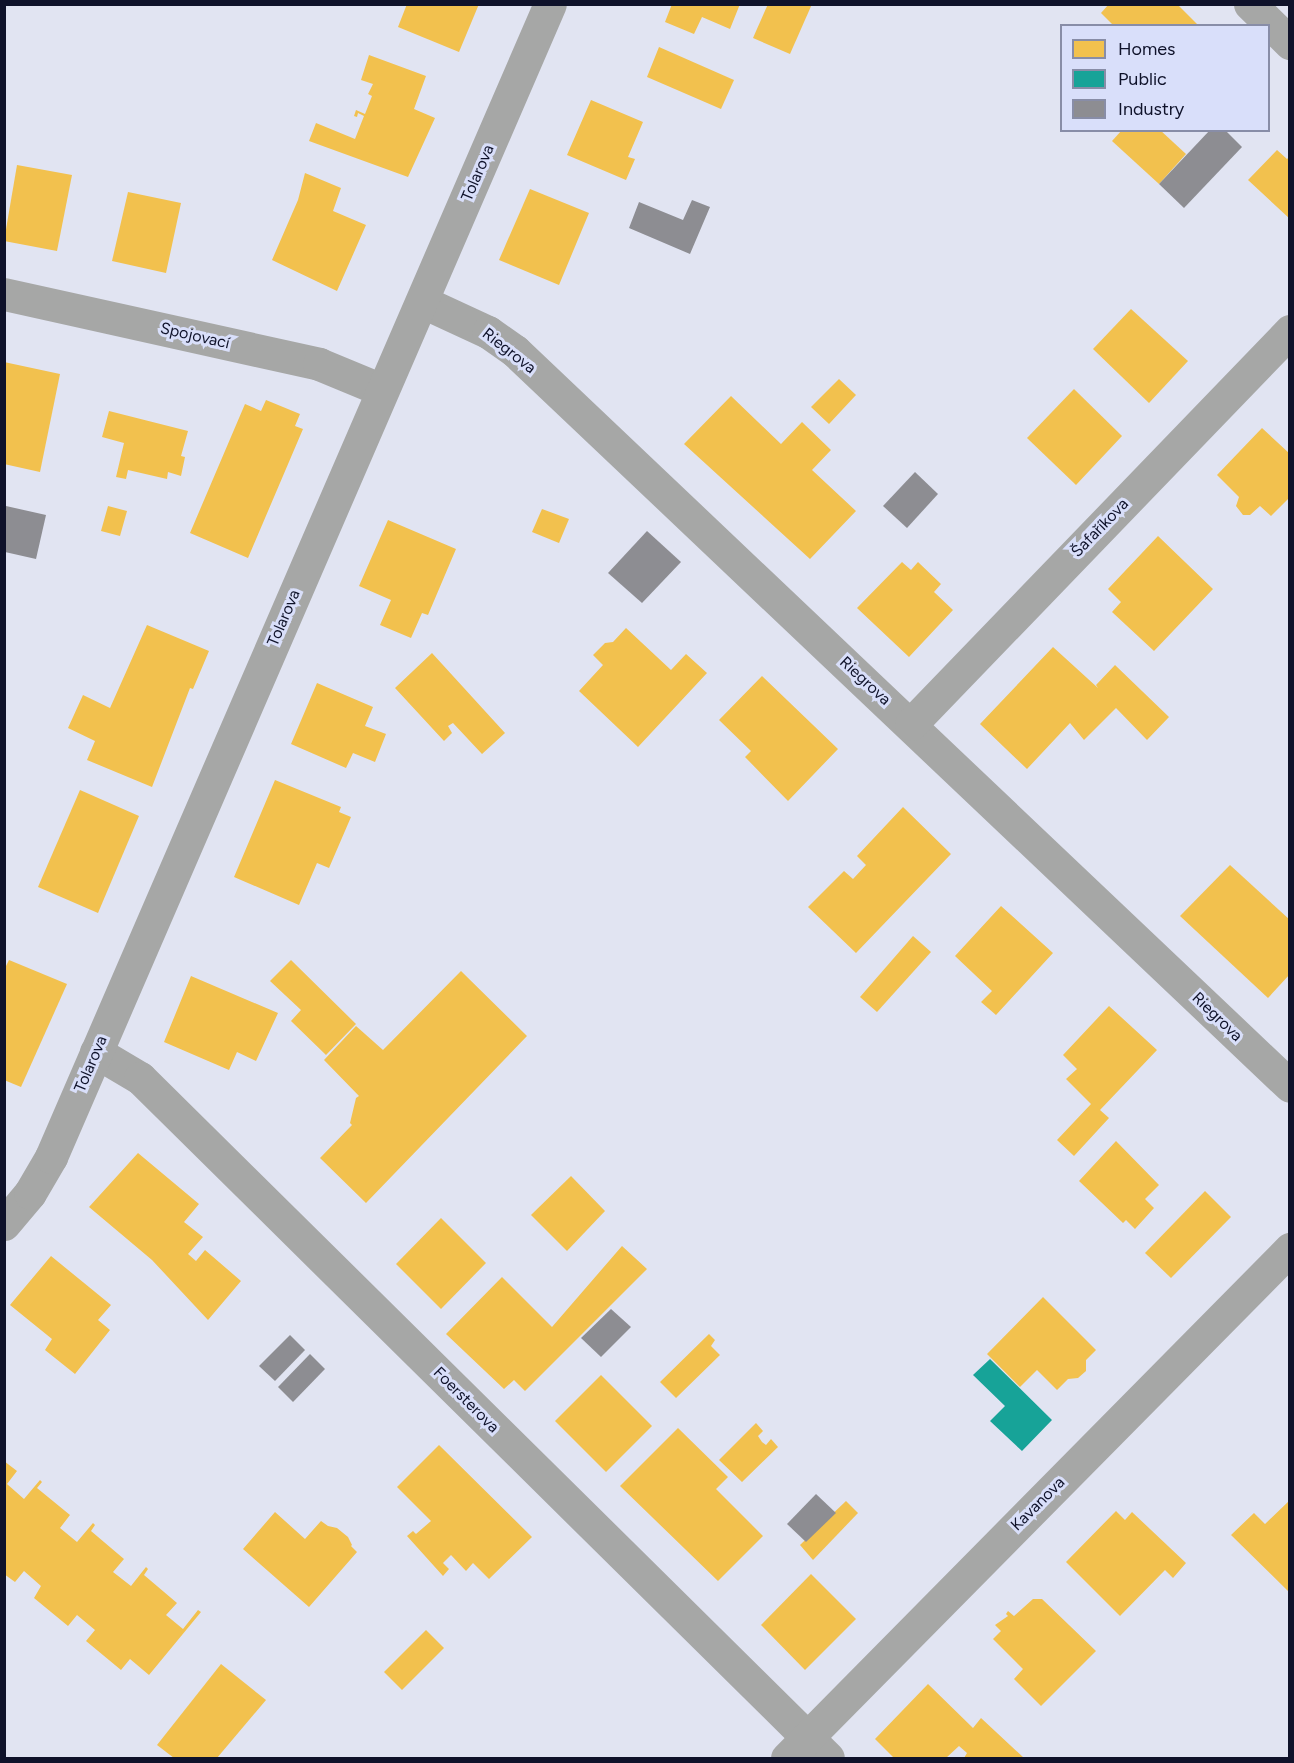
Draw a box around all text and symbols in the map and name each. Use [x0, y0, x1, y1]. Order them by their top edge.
legend [1060, 24, 1270, 132]
text: Homes [1118, 38, 1176, 60]
text: Public [1118, 68, 1167, 90]
text: Industry [1118, 98, 1184, 120]
street label: Tolarova [458, 142, 498, 204]
street label: Spojovací [158, 319, 232, 353]
street label: Riegrova [478, 324, 540, 378]
street label: Šafaříkova [1067, 495, 1133, 561]
street label: Tolarova [264, 587, 304, 649]
street label: Riegrova [836, 653, 894, 709]
street label: Riegrova [1188, 988, 1246, 1046]
street label: Tolarova [71, 1033, 111, 1095]
street label: Foersterova [429, 1363, 503, 1437]
street label: Kavanova [1007, 1473, 1069, 1535]

